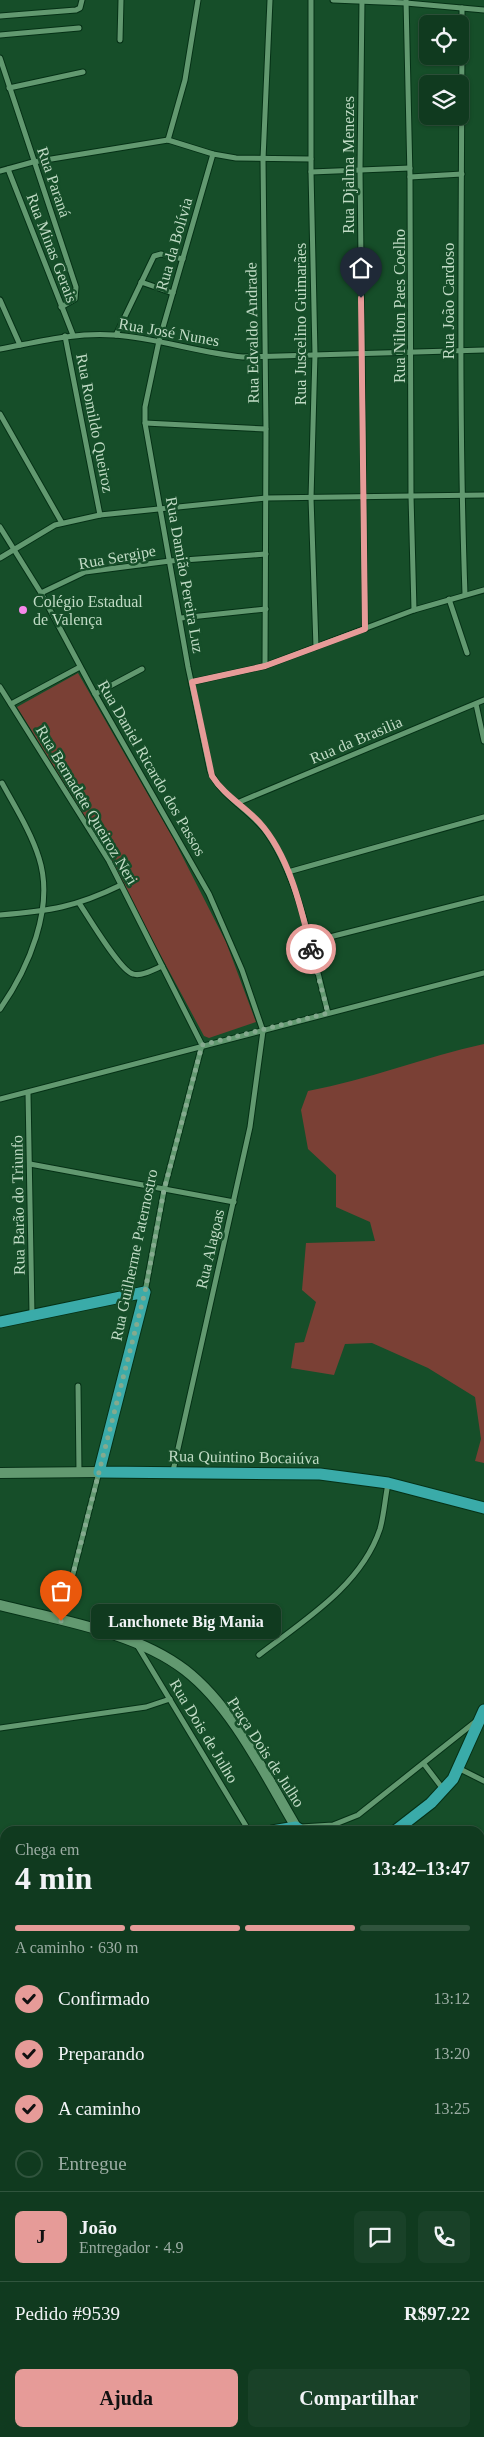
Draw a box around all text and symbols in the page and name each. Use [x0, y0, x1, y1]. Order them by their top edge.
map controls [419, 15, 469, 125]
button: locate [419, 15, 469, 65]
button: layers [419, 75, 469, 125]
street label: Rua Djalma Menezes [340, 96, 358, 234]
street label: Rua Paraná [34, 145, 74, 219]
street label: Rua Minas Gerais [23, 191, 81, 305]
street label: Rua da Bolívia [153, 196, 195, 292]
street label: Rua Nilton Paes Coelho [391, 229, 408, 383]
street label: Rua Juscelino Guimarães [292, 243, 309, 405]
street label: Rua João Cardoso [440, 243, 457, 359]
pin [340, 247, 382, 298]
icon: home [347, 254, 375, 282]
street label: Rua Edvaldo Andrade [242, 262, 262, 404]
street label: Rua José Nunes [117, 315, 221, 349]
street label: Rua Romildo Queiroz [73, 352, 117, 494]
street label: Rua Damião Pereira Luz [163, 495, 207, 655]
street label: Rua Sergipe [77, 542, 157, 573]
place label: Colégio Estadual de Valença [33, 593, 143, 629]
marker: Colégio Estadual de Valença [17, 604, 29, 616]
street label: Rua Daniel Ricardo dos Passos [95, 677, 209, 859]
street label: Rua da Brasilia [307, 713, 405, 767]
street label: Rua Bernadete Queiroz Neri [33, 722, 142, 888]
courier [286, 924, 336, 974]
icon: bike [297, 935, 325, 963]
street label: Rua Barão do Triunfo [8, 1135, 28, 1275]
street label: Rua Guilherme Paternostro [107, 1168, 161, 1342]
street label: Rua Alagoas [193, 1207, 228, 1291]
street label: Rua Quintino Bocaiúva [168, 1447, 320, 1467]
pin [40, 1570, 82, 1621]
icon: bag [47, 1577, 75, 1605]
callout: Lanchonete Big Mania [91, 1604, 281, 1638]
text: Lanchonete Big Mania [108, 1613, 264, 1630]
street label: Rua Dois de Julho [166, 1676, 242, 1786]
street label: Praça Dois de Julho [223, 1694, 308, 1811]
text: Chega em [15, 1841, 79, 1858]
text: 13:42–13:47 [372, 1858, 470, 1879]
text: 4 min [15, 1860, 92, 1896]
text: A caminho · 630 m [15, 1939, 139, 1956]
icon: check [15, 1985, 43, 2013]
text: Confirmado [58, 1988, 150, 2009]
text: 13:12 [434, 1990, 470, 2007]
icon: check [15, 2040, 43, 2068]
text: Preparando [58, 2043, 145, 2064]
text: 13:20 [434, 2045, 470, 2062]
icon: check [15, 2095, 43, 2123]
text: A caminho [58, 2098, 141, 2119]
text: 13:25 [434, 2100, 470, 2117]
text: Entregue [58, 2153, 127, 2174]
button: chat [354, 2211, 406, 2263]
button: phone [418, 2211, 470, 2263]
text: João [79, 2217, 117, 2238]
text: J [36, 2226, 46, 2247]
text: Entregador · 4.9 [79, 2239, 183, 2256]
text: Pedido #9539 [15, 2303, 120, 2324]
text: R$97.22 [404, 2303, 470, 2324]
button: Ajuda [15, 2369, 238, 2427]
button: Compartilhar [248, 2369, 470, 2427]

